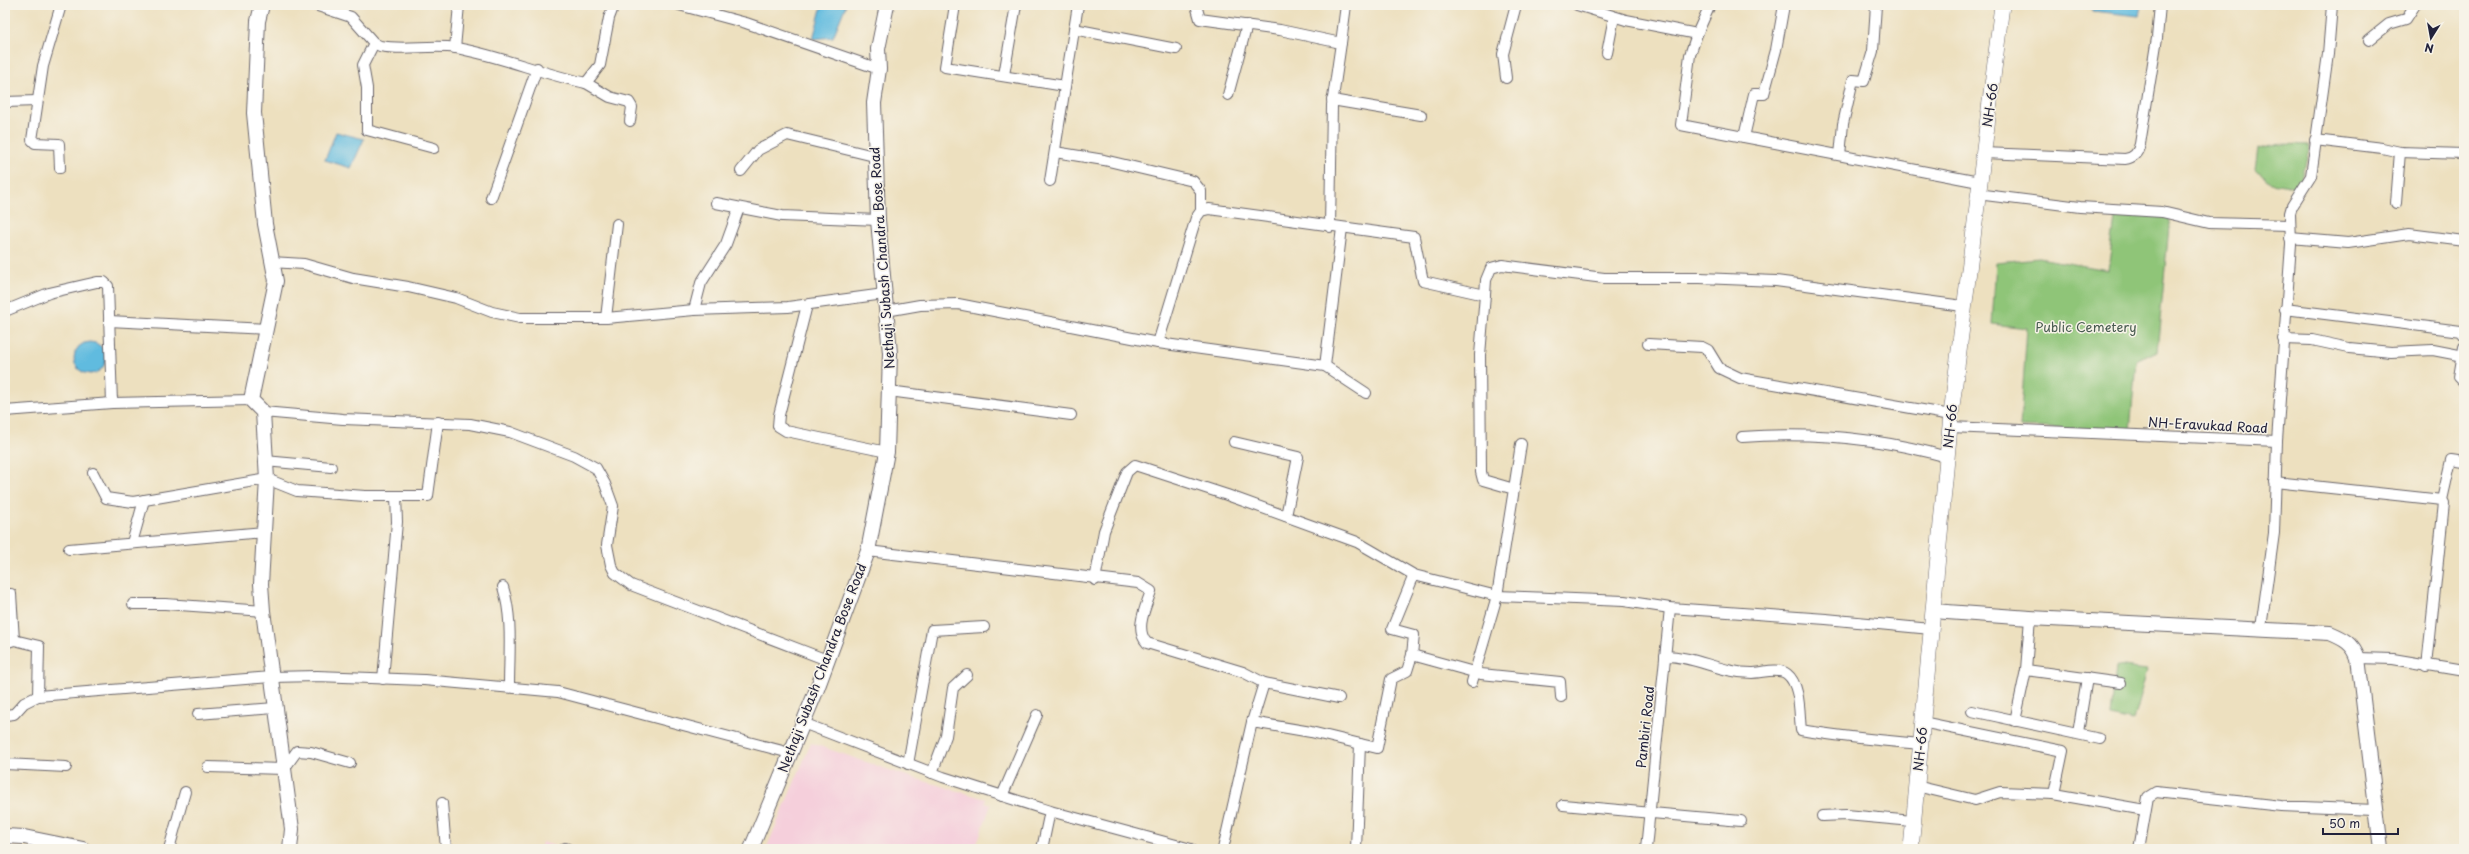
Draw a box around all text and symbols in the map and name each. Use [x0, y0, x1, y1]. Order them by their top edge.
north arrow [2411, 18, 2451, 58]
text: N [2423, 39, 2435, 57]
street label: NH-66 [1977, 81, 2002, 128]
street label: Nethaji Subash Chandra Bose Road [864, 146, 899, 370]
park label: Public Cemetery [2035, 317, 2137, 336]
street label: NH-66 [1938, 403, 1961, 449]
street label: NH-Eravukad Road [2148, 412, 2268, 437]
street label: Nethaji Subash Chandra Bose Road [773, 560, 870, 775]
street label: Pambiri Road [1631, 685, 1658, 769]
street label: NH-66 [1908, 726, 1931, 772]
scale bar [2323, 810, 2398, 836]
text: 50 m [2329, 814, 2360, 832]

